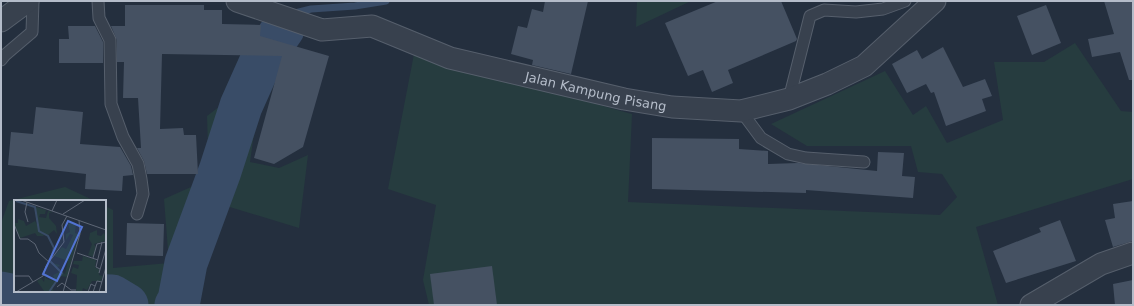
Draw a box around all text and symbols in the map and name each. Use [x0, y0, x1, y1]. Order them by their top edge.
street label: Jalan Kampung Pisang [523, 68, 668, 113]
inset map [14, 200, 106, 292]

